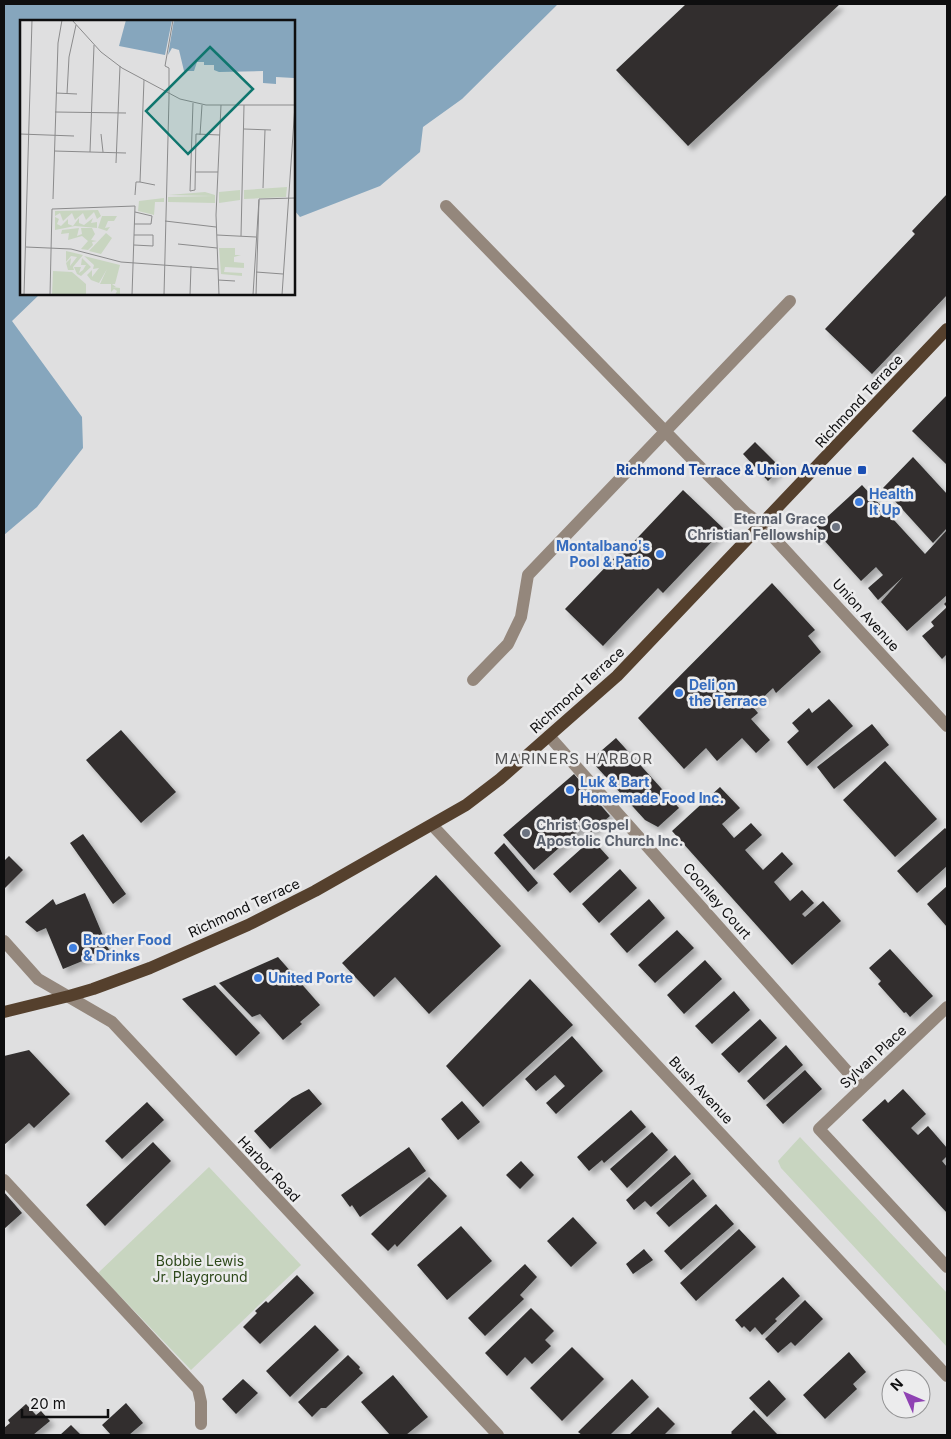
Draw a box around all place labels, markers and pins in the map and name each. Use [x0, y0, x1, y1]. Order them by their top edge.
place label: Richmond Terrace & Union Avenue [616, 461, 852, 478]
marker: Richmond Terrace & Union Avenue [856, 464, 868, 476]
place label: Health It Up [869, 485, 914, 518]
marker: Health It Up [853, 496, 865, 508]
place label: Eternal Grace Christian Fellowship [687, 510, 826, 543]
marker: Eternal Grace Christian Fellowship [830, 521, 842, 533]
place label: Montalbano's Pool & Patio [556, 537, 650, 570]
marker: Montalbano's Pool & Patio [654, 548, 666, 560]
place label: Deli on the Terrace [689, 676, 767, 709]
marker: Deli on the Terrace [673, 687, 685, 699]
place label: Luk & Bart Homemade Food Inc. [580, 773, 724, 806]
marker: Luk & Bart Homemade Food Inc. [564, 784, 576, 796]
place label: Christ Gospel Apostolic Church Inc. [536, 816, 683, 849]
marker: Christ Gospel Apostolic Church Inc. [520, 827, 532, 839]
place label: Brother Food & Drinks [83, 931, 171, 964]
marker: Brother Food & Drinks [67, 942, 79, 954]
place label: United Porte [268, 969, 353, 986]
marker: United Porte [252, 972, 264, 984]

